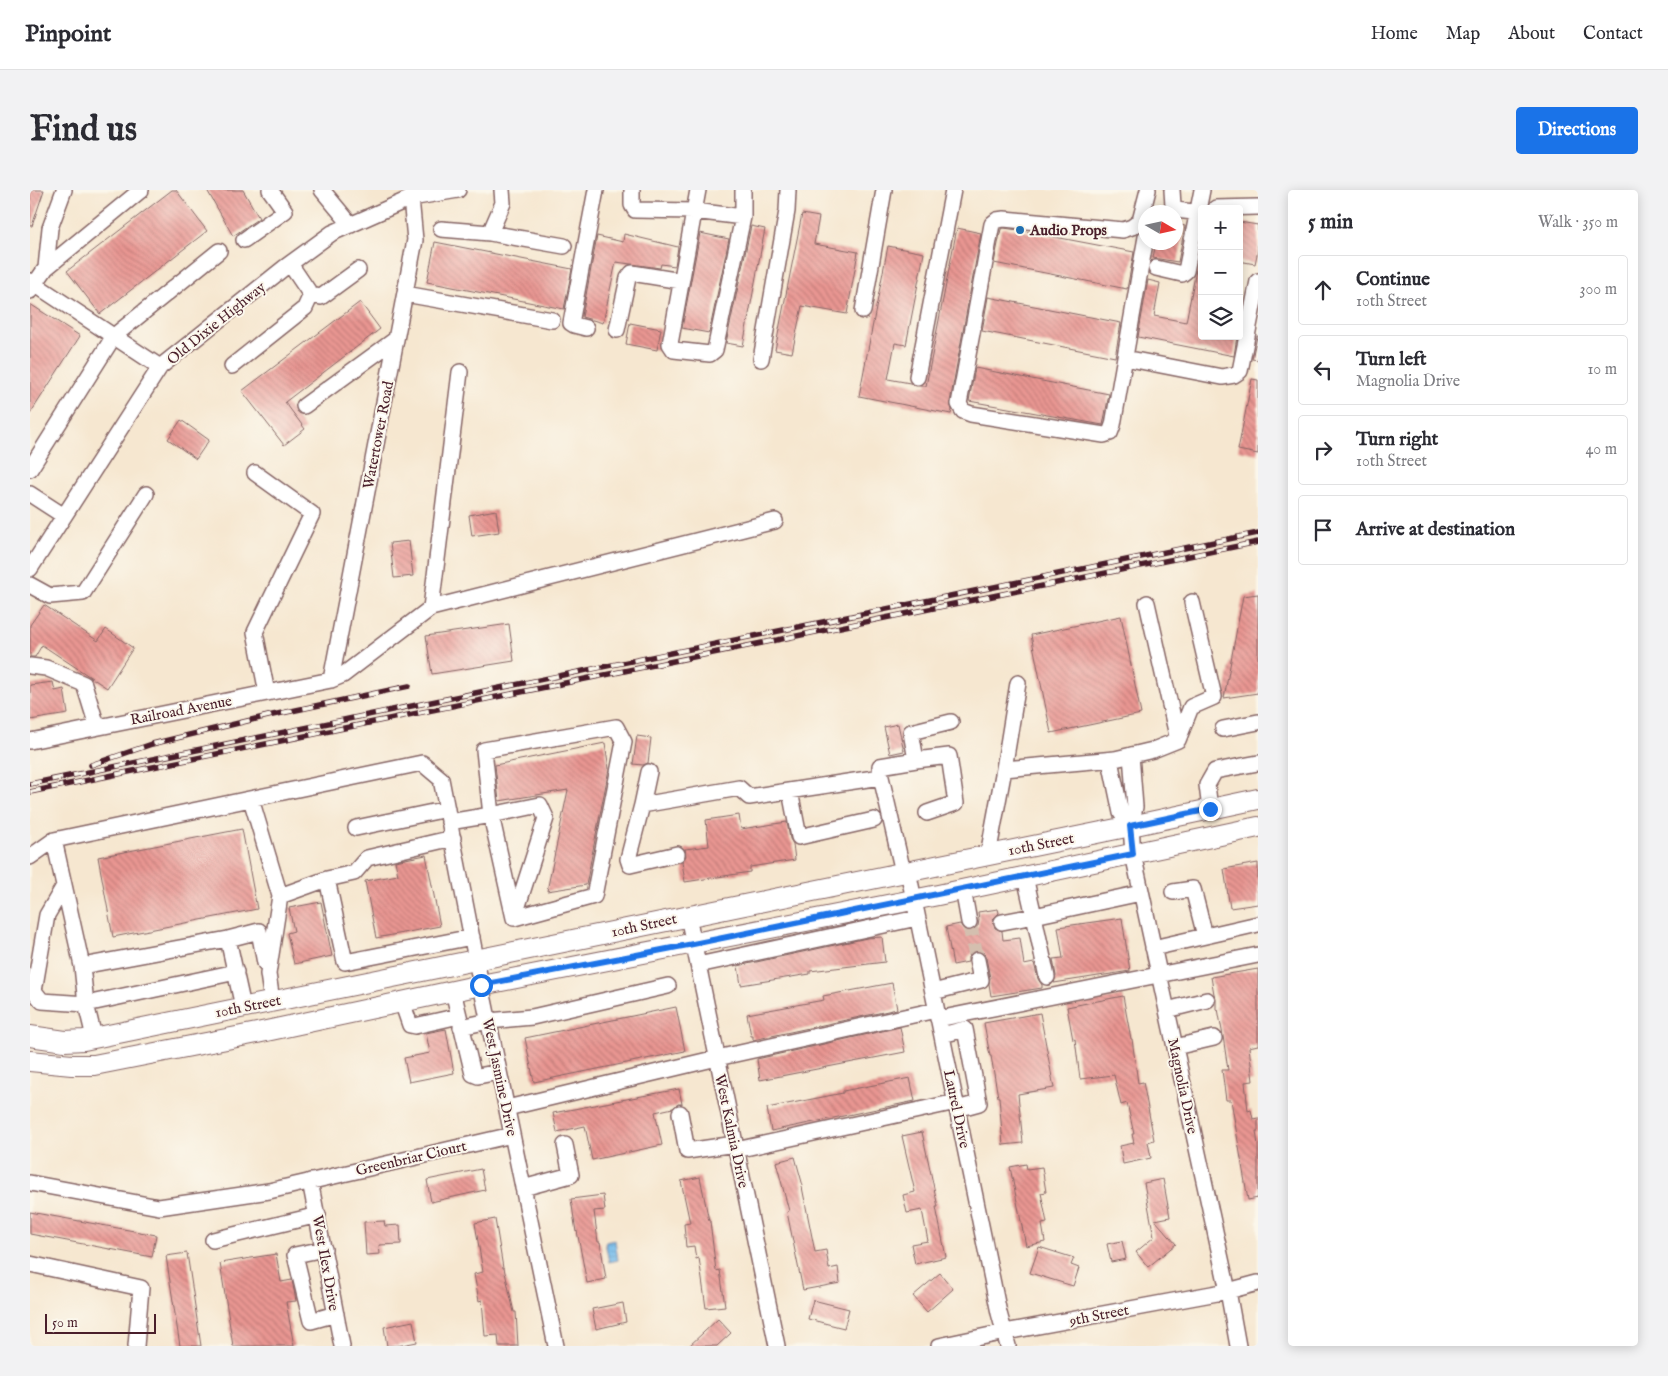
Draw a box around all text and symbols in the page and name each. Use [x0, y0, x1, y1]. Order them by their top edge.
text: Pinpoint [25, 19, 111, 50]
text: Home [1371, 23, 1418, 46]
text: Map [1446, 23, 1480, 46]
text: About [1508, 23, 1555, 46]
text: Contact [1583, 23, 1643, 46]
button: Directions [1516, 107, 1638, 154]
text: Find us [30, 108, 137, 153]
north arrow [1138, 205, 1183, 250]
map controls [1198, 205, 1243, 340]
button: + [1198, 205, 1243, 250]
text: 5 min [1308, 209, 1353, 236]
text: Walk · 350 m [1538, 213, 1618, 233]
place label: Audio Props [1029, 221, 1108, 240]
marker: Audio Props [1014, 224, 1026, 236]
button: − [1198, 250, 1243, 295]
text: Continue [1356, 268, 1430, 292]
icon: ahead [1309, 276, 1337, 304]
street label: Old Dixie Highway [163, 277, 270, 369]
text: 300 m [1579, 280, 1617, 300]
text: 10th Street [1356, 292, 1427, 312]
button: layers [1198, 295, 1243, 340]
text: Turn left [1356, 348, 1427, 372]
icon: left [1309, 356, 1337, 384]
text: 10 m [1587, 360, 1617, 380]
text: Magnolia Drive [1356, 372, 1460, 392]
street label: Watertower Road [359, 378, 398, 491]
text: Turn right [1356, 428, 1438, 452]
icon: right [1309, 436, 1337, 464]
text: 40 m [1585, 440, 1617, 460]
text: 10th Street [1356, 452, 1427, 472]
icon: arrive [1309, 516, 1337, 544]
text: Arrive at destination [1356, 518, 1515, 542]
street label: Railroad Avenue [129, 691, 234, 730]
route end [1199, 798, 1222, 821]
street label: 10th Street [1007, 829, 1076, 860]
street label: 10th Street [610, 909, 679, 942]
route start [470, 974, 493, 997]
street label: 10th Street [214, 991, 283, 1022]
street label: West Jasmine Drive [478, 1016, 521, 1138]
street label: Magnolia Drive [1163, 1036, 1202, 1136]
street label: Laurel Drive [939, 1068, 974, 1150]
street label: West Kalmia Drive [710, 1072, 753, 1190]
street label: Greenbriar Ciourt [354, 1137, 468, 1180]
street label: West Ilex Drive [308, 1214, 343, 1313]
street label: 9th Street [1067, 1300, 1130, 1331]
scale bar [45, 1311, 156, 1334]
text: 50 m [52, 1314, 78, 1332]

